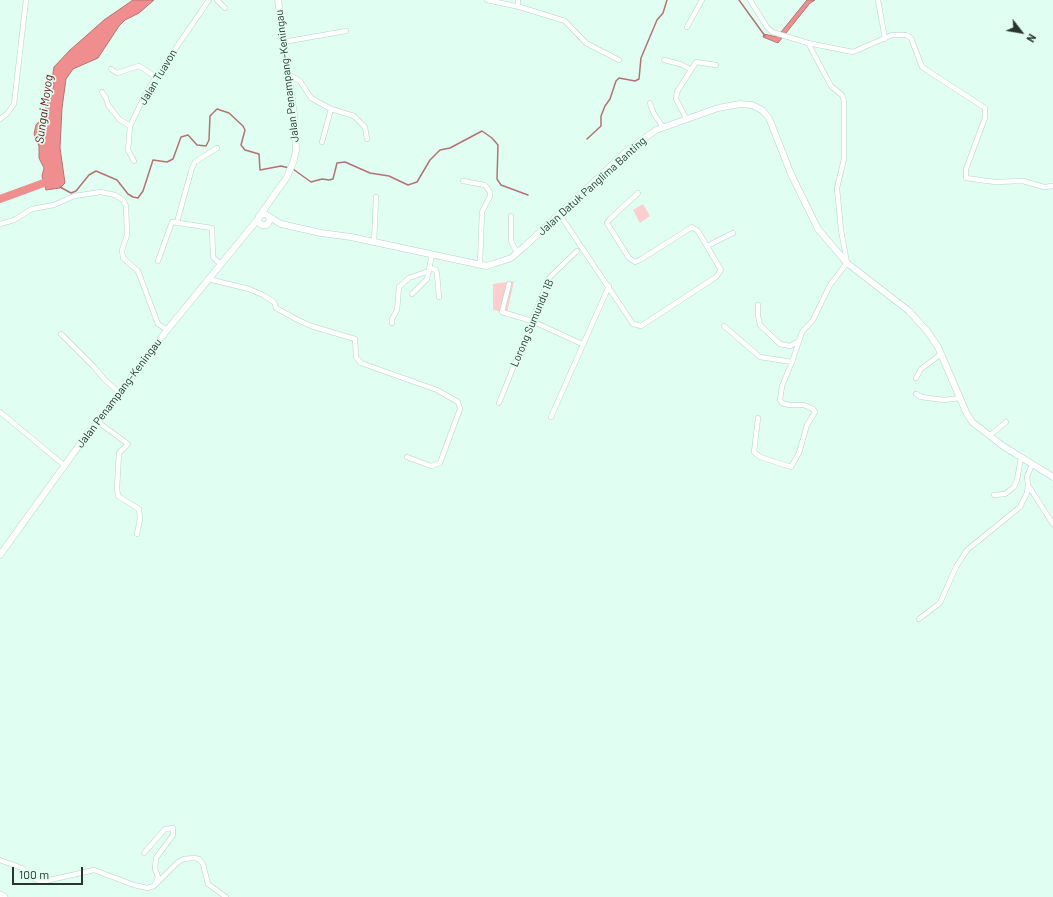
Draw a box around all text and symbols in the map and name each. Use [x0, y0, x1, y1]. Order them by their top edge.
street label: Jalan Penampang-Keningau [272, 9, 302, 143]
north arrow [1001, 12, 1041, 52]
text: N [1024, 32, 1039, 45]
street label: Jalan Tuavon [136, 47, 180, 107]
water label: Sungai Moyog [32, 74, 56, 144]
street label: Jalan Datuk Panglima Banting [535, 134, 649, 238]
street label: Lorong Sumundu 1B [508, 277, 556, 369]
street label: Jalan Penampang-Keningau [74, 336, 164, 450]
scale bar [14, 859, 85, 885]
text: 100 m [19, 867, 49, 881]

